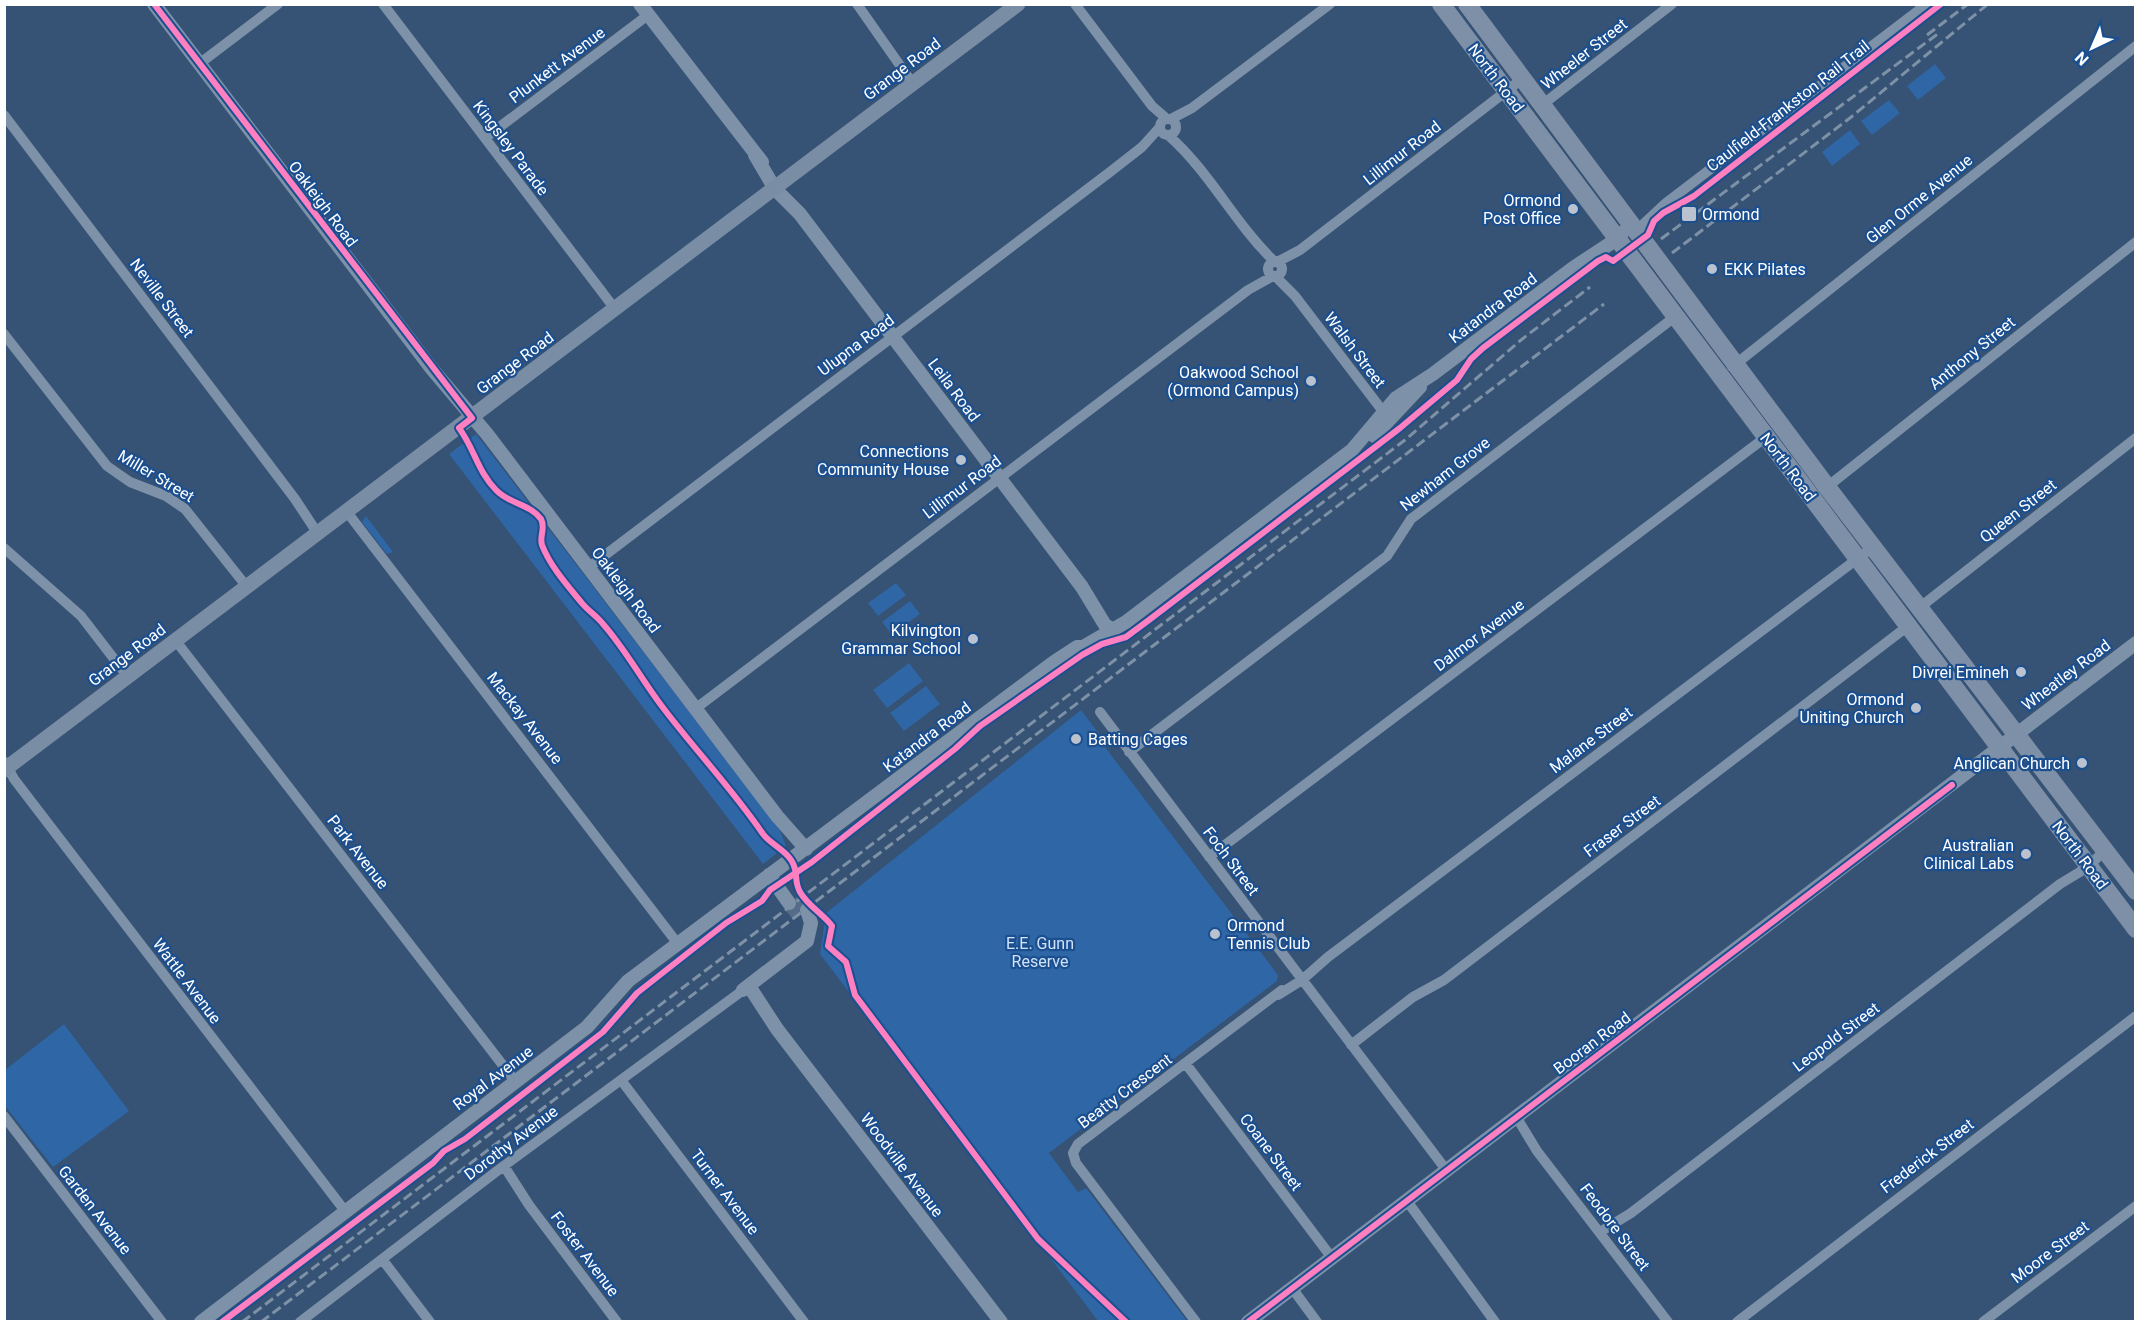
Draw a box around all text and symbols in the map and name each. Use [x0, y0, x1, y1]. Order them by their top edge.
street label: Wheeler Street [1537, 15, 1631, 93]
north arrow [2062, 18, 2122, 78]
street label: Plunkett Avenue [505, 23, 609, 107]
street label: Grange Road [860, 34, 944, 104]
street label: Caulfield-Frankston Rail Trail [1703, 36, 1873, 176]
street label: North Road [1464, 40, 1528, 116]
text: N [2071, 48, 2093, 69]
street label: Kingsley Parade [469, 97, 553, 199]
street label: Lillimur Road [1359, 117, 1445, 189]
street label: Glen Orme Avenue [1862, 150, 1976, 248]
street label: Oakleigh Road [285, 157, 361, 251]
place label: Ormond Post Office [1483, 191, 1561, 228]
marker: Ormond Post Office [1566, 202, 1580, 216]
marker: Ormond [1680, 205, 1698, 223]
place label: Ormond [1702, 205, 1759, 224]
street label: Neville Street [126, 255, 198, 341]
place label: EKK Pilates [1724, 260, 1806, 279]
marker: EKK Pilates [1705, 262, 1719, 276]
street label: Katandra Road [1445, 269, 1541, 347]
street label: Walsh Street [1320, 308, 1390, 392]
street label: Ulupna Road [814, 310, 898, 380]
street label: Anthony Street [1925, 313, 2019, 393]
street label: Grange Road [473, 328, 557, 398]
street label: Leila Road [924, 355, 984, 425]
place label: Oakwood School (Ormond Campus) [1167, 363, 1299, 400]
marker: Oakwood School (Ormond Campus) [1304, 374, 1318, 388]
street label: North Road [1756, 429, 1820, 505]
street label: Newham Grove [1396, 433, 1494, 515]
place label: Connections Community House [817, 442, 949, 479]
street label: Miller Street [114, 446, 198, 506]
street label: Lillimur Road [919, 451, 1005, 523]
marker: Connections Community House [954, 453, 968, 467]
street label: Queen Street [1976, 475, 2060, 547]
street label: Oakleigh Road [588, 543, 664, 637]
street label: Dalmor Avenue [1430, 595, 1528, 675]
street label: Grange Road [85, 620, 169, 690]
place label: Kilvington Grammar School [841, 621, 961, 658]
marker: Kilvington Grammar School [966, 632, 980, 646]
street label: Wheatley Road [2018, 636, 2114, 714]
place label: Divrei Emineh [1912, 663, 2009, 682]
marker: Divrei Emineh [2014, 665, 2028, 679]
street label: Mackay Avenue [483, 668, 567, 768]
place label: Ormond Uniting Church [1799, 690, 1904, 727]
street label: Katandra Road [879, 698, 975, 776]
marker: Ormond Uniting Church [1909, 701, 1923, 715]
street label: Malane Street [1546, 703, 1636, 777]
place label: Batting Cages [1088, 730, 1188, 749]
marker: Batting Cages [1069, 732, 1083, 746]
place label: Anglican Church [1954, 754, 2070, 773]
marker: Anglican Church [2075, 756, 2089, 770]
street label: Fraser Street [1580, 791, 1664, 861]
street label: Park Avenue [323, 811, 393, 893]
street label: North Road [2048, 817, 2112, 893]
street label: Foch Street [1199, 823, 1263, 899]
place label: Australian Clinical Labs [1924, 836, 2014, 873]
marker: Australian Clinical Labs [2019, 847, 2033, 861]
place label: Ormond Tennis Club [1227, 916, 1310, 953]
marker: Ormond Tennis Club [1208, 927, 1222, 941]
park label: E.E. Gunn Reserve [1006, 934, 1074, 971]
street label: Wattle Avenue [149, 935, 225, 1027]
street label: Leopold Street [1789, 998, 1883, 1076]
street label: Booran Road [1550, 1008, 1634, 1078]
street label: Royal Avenue [449, 1042, 537, 1114]
street label: Beatty Crescent [1074, 1050, 1176, 1132]
street label: Dorothy Avenue [461, 1102, 561, 1184]
street label: Woodville Avenue [857, 1109, 947, 1221]
street label: Coane Street [1236, 1110, 1306, 1194]
street label: Frederick Street [1877, 1115, 1977, 1197]
street label: Turner Avenue [687, 1146, 763, 1238]
street label: Garden Avenue [54, 1162, 136, 1258]
street label: Feodore Street [1576, 1180, 1654, 1274]
street label: Foster Avenue [547, 1208, 623, 1300]
street label: Moore Street [2007, 1217, 2093, 1287]

